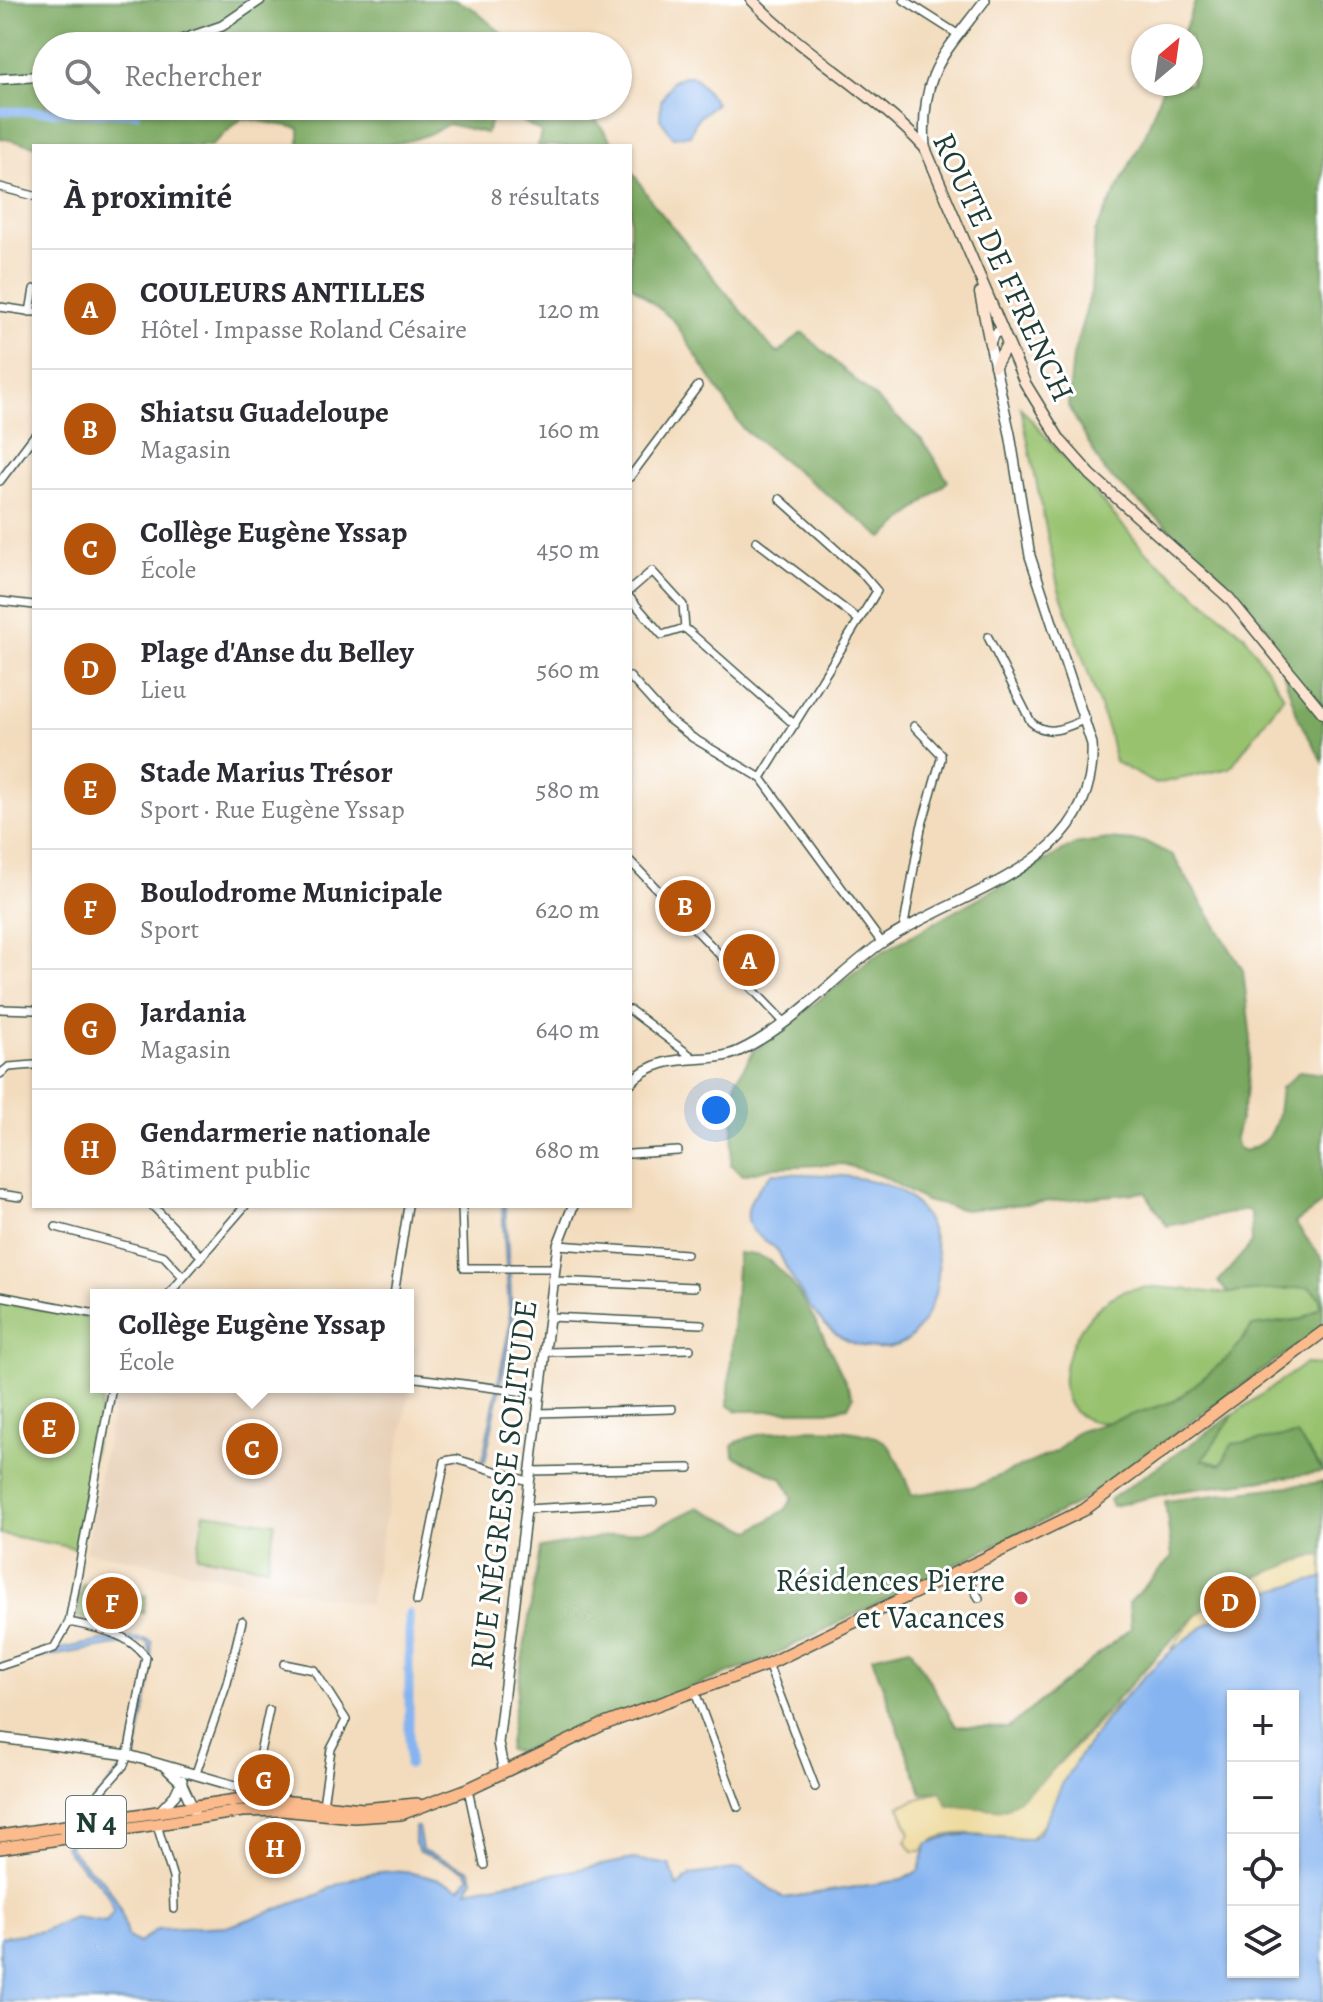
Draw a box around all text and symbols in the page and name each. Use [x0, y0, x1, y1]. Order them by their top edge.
north arrow [1131, 24, 1203, 96]
search box [32, 32, 632, 120]
icon: search [60, 54, 104, 98]
text: Rechercher [124, 56, 262, 96]
street label: ROUTE DE FFRENCH [922, 125, 1086, 409]
text: À proximité [64, 173, 232, 220]
text: 8 résultats [490, 179, 600, 214]
text: COULEURS ANTILLES [140, 272, 425, 312]
text: A [82, 292, 98, 327]
text: 120 m [538, 292, 600, 327]
text: Hôtel · Impasse Roland Césaire [140, 312, 467, 347]
text: Shiatsu Guadeloupe [140, 392, 389, 432]
text: B [82, 412, 98, 447]
text: 160 m [538, 412, 600, 447]
text: Magasin [140, 432, 231, 467]
text: Collège Eugène Yssap [140, 512, 407, 552]
text: C [82, 532, 98, 567]
text: 450 m [536, 532, 600, 567]
text: École [140, 552, 196, 587]
text: Plage d'Anse du Belley [140, 632, 414, 672]
text: D [81, 652, 99, 687]
text: 560 m [536, 652, 600, 687]
text: Lieu [140, 672, 186, 707]
text: Stade Marius Trésor [140, 752, 393, 792]
text: E [82, 772, 98, 807]
text: 580 m [536, 772, 600, 807]
text: Sport · Rue Eugène Yssap [140, 792, 405, 827]
text: Boulodrome Municipale [140, 872, 443, 912]
pin: B [659, 876, 711, 936]
text: F [83, 892, 97, 927]
text: 620 m [535, 892, 600, 927]
text: Sport [140, 912, 199, 947]
pin: A [723, 930, 775, 990]
text: Jardania [140, 992, 247, 1032]
text: G [81, 1012, 99, 1047]
text: 640 m [536, 1012, 600, 1047]
text: Magasin [140, 1032, 231, 1067]
your location [696, 1090, 736, 1130]
text: Gendarmerie nationale [140, 1112, 431, 1152]
text: H [80, 1132, 100, 1167]
text: 680 m [535, 1132, 600, 1167]
text: Bâtiment public [140, 1152, 311, 1187]
popup [90, 1289, 414, 1393]
street label: RUE NÉGRESSE SOLITUDE [458, 1297, 548, 1673]
text: Collège Eugène Yssap [118, 1304, 386, 1344]
text: École [118, 1344, 175, 1379]
pin: E [23, 1398, 75, 1458]
pin: C [226, 1419, 278, 1479]
place label: Résidences Pierre et Vacances [775, 1558, 1005, 1639]
pin: D [1204, 1572, 1256, 1632]
pin: F [86, 1573, 138, 1633]
marker: Résidences Pierre et Vacances [1012, 1589, 1030, 1607]
map controls [1227, 1690, 1299, 1978]
button: + [1227, 1690, 1299, 1762]
pin: G [238, 1750, 290, 1810]
button: − [1227, 1762, 1299, 1834]
road number: N 4 [66, 1796, 126, 1848]
pin: H [249, 1818, 301, 1878]
button: locate [1227, 1834, 1299, 1906]
button: layers [1227, 1906, 1299, 1978]

